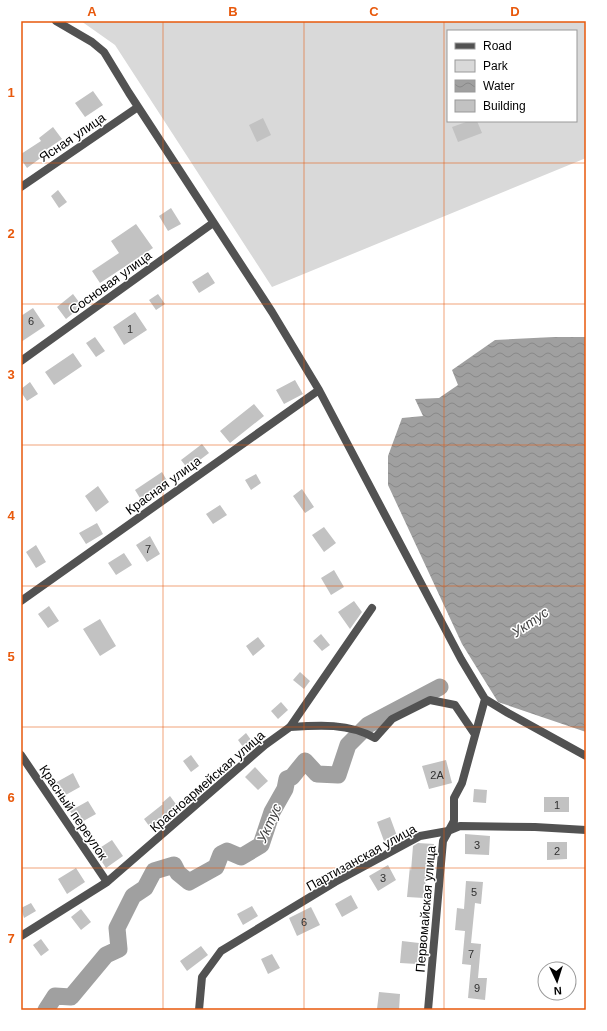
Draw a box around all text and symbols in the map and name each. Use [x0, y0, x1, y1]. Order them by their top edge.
text: A [87, 4, 97, 19]
text: B [228, 4, 238, 19]
text: C [369, 4, 379, 19]
text: D [510, 4, 520, 19]
legend [447, 30, 577, 122]
text: Road [483, 39, 512, 53]
text: Park [483, 59, 509, 73]
text: Water [483, 79, 515, 93]
text: 1 [7, 85, 15, 100]
text: Building [483, 99, 526, 113]
street label: Ясная улица [36, 109, 109, 165]
text: 2 [7, 226, 15, 241]
street label: Сосновая улица [66, 247, 155, 317]
house number: 6 [28, 315, 34, 327]
house number: 1 [127, 323, 133, 335]
text: 3 [7, 367, 15, 382]
street label: Красная улица [123, 453, 204, 518]
text: 4 [7, 508, 15, 523]
house number: 7 [145, 543, 151, 555]
water label: Уктус [508, 604, 551, 641]
text: 5 [7, 649, 15, 664]
street label: Красноармейская улица [147, 727, 268, 835]
street label: Красный переулок [36, 762, 111, 863]
house number: 2А [430, 769, 444, 781]
text: 6 [7, 790, 15, 805]
house number: 1 [554, 799, 560, 811]
water label: Уктус [253, 801, 285, 846]
street label: Партизанская улица [304, 821, 419, 894]
house number: 3 [474, 839, 480, 851]
street label: Первомайская улица [412, 844, 439, 973]
house number: 2 [554, 845, 560, 857]
house number: 3 [380, 872, 386, 884]
house number: 5 [471, 886, 477, 898]
house number: 6 [301, 916, 307, 928]
text: 7 [7, 931, 15, 946]
house number: 7 [468, 948, 474, 960]
north arrow [537, 961, 577, 1001]
house number: 9 [474, 982, 480, 994]
text: N [553, 985, 562, 997]

